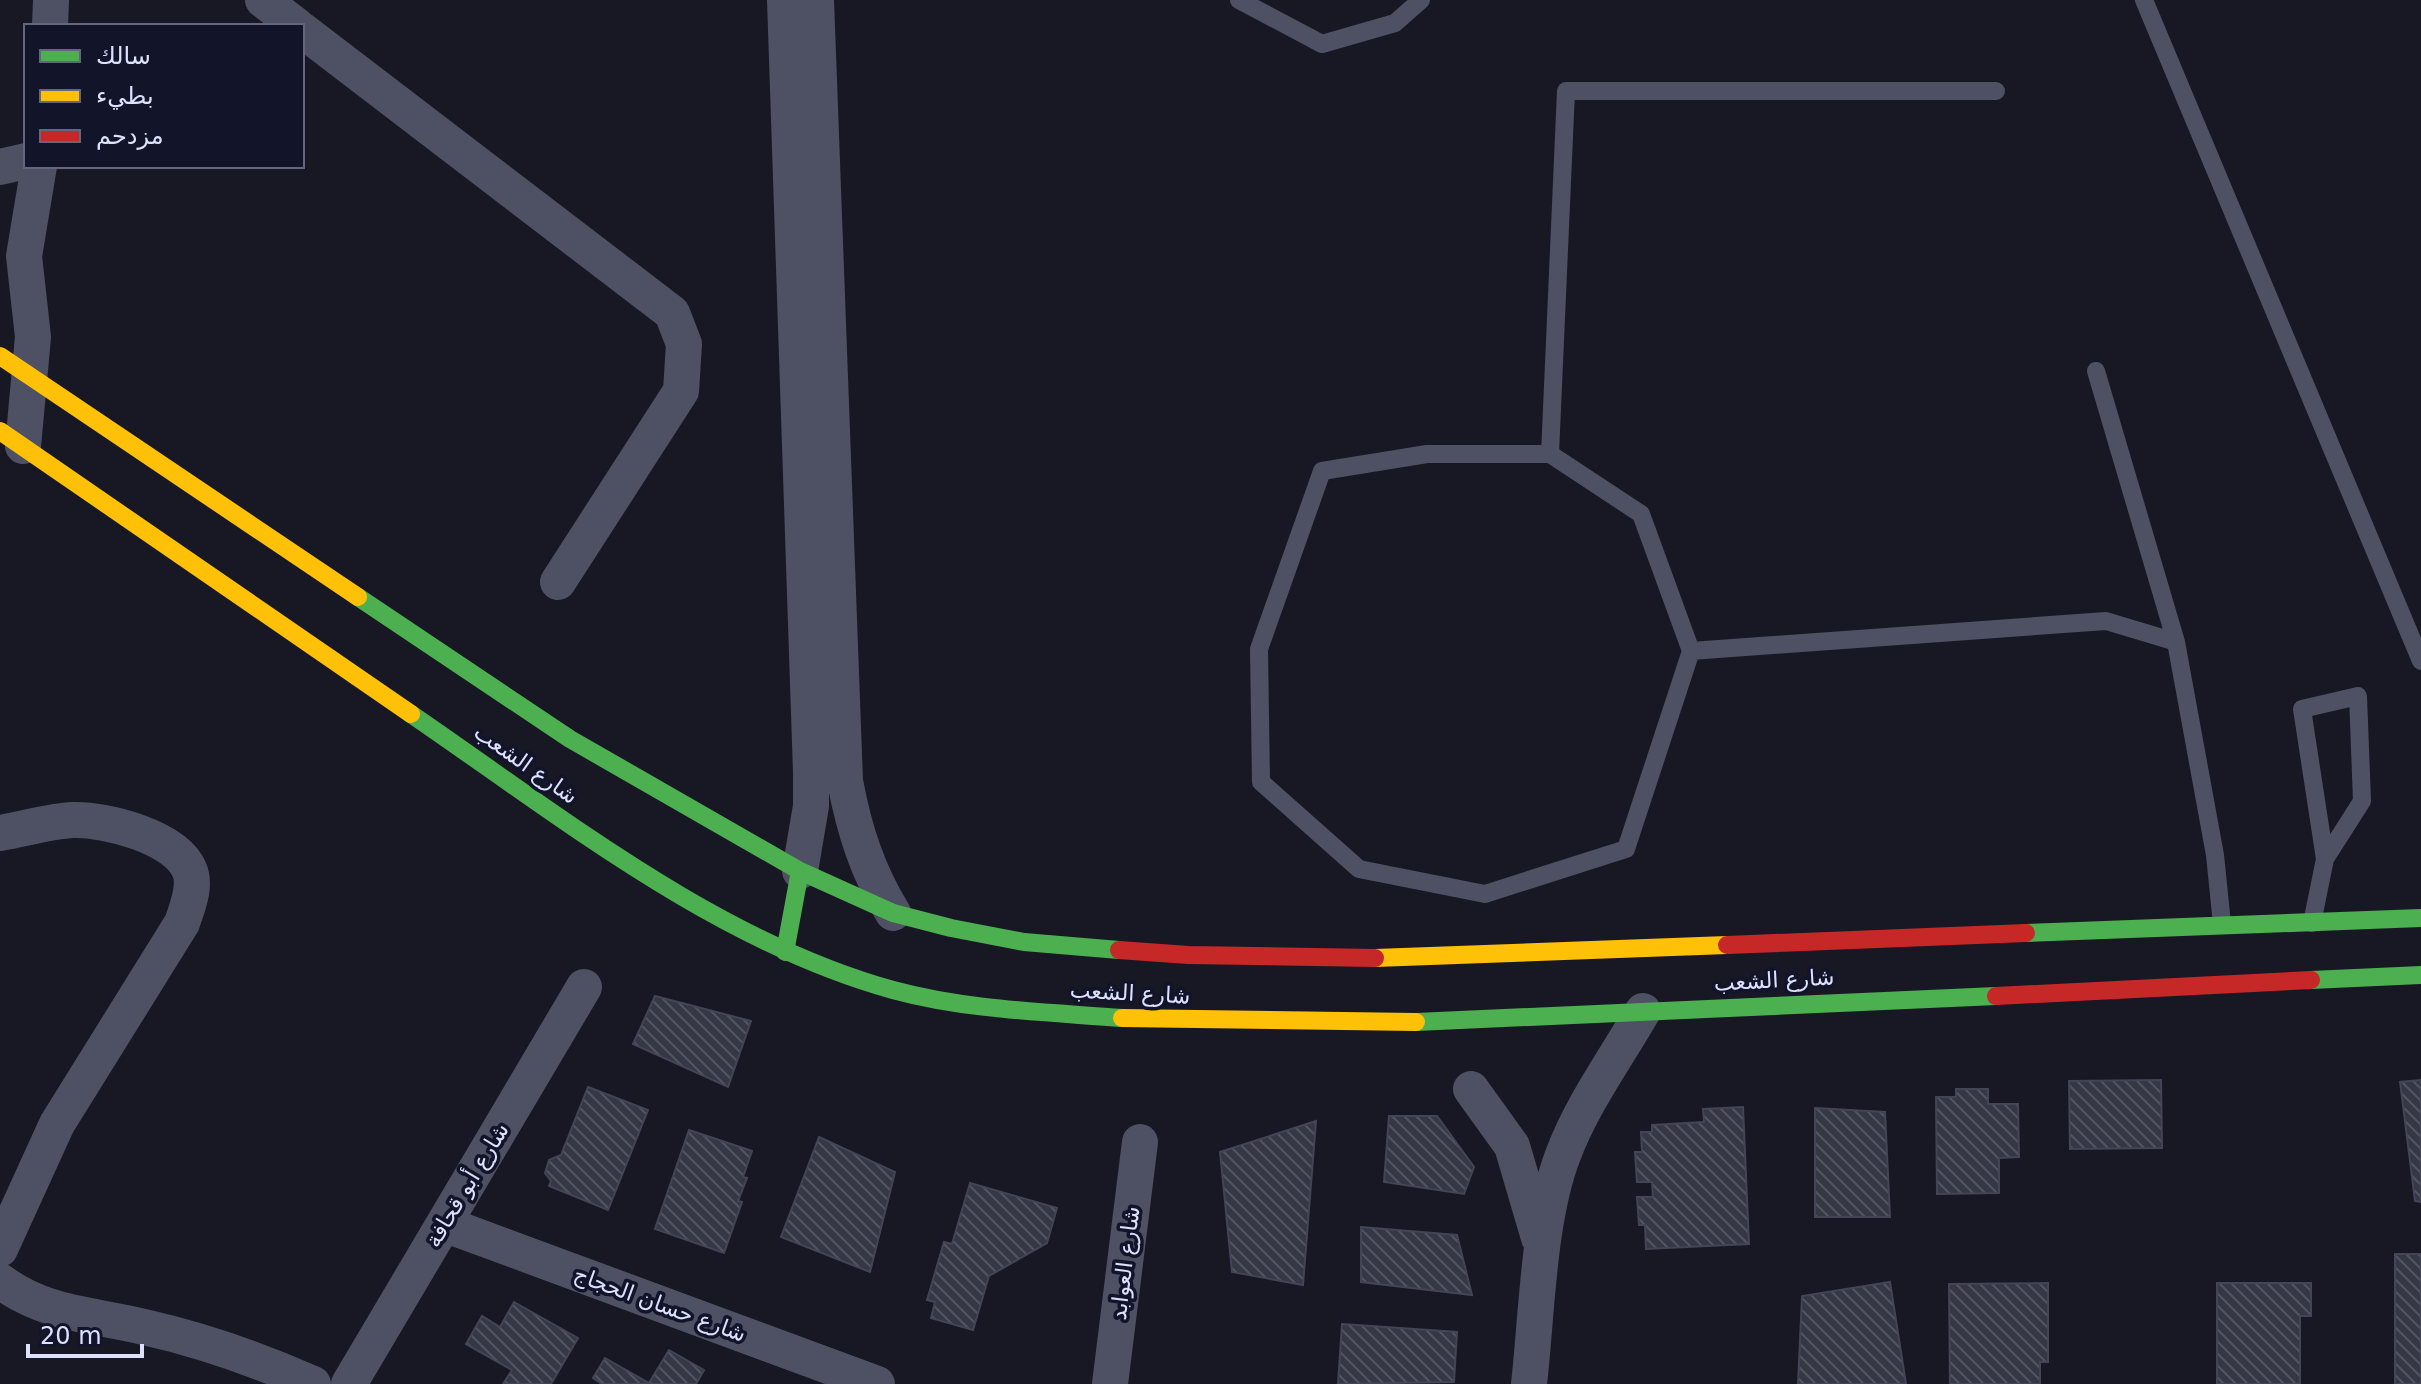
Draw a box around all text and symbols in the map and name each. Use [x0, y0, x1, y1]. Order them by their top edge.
legend [24, 24, 304, 168]
text: سالك [96, 42, 151, 70]
text: بطيء [96, 82, 154, 110]
text: مزدحم [96, 122, 164, 150]
street label: شارع الشعب [469, 719, 583, 809]
street label: شارع الشعب [1713, 964, 1835, 996]
street label: شارع الشعب [1069, 977, 1191, 1009]
street label: شارع أبو قحافة [418, 1117, 514, 1252]
street label: شارع العوابد [1106, 1205, 1144, 1321]
street label: شارع حسان الحجاج [570, 1261, 749, 1348]
scale bar [28, 1308, 142, 1358]
text: 20 m [40, 1322, 102, 1350]

